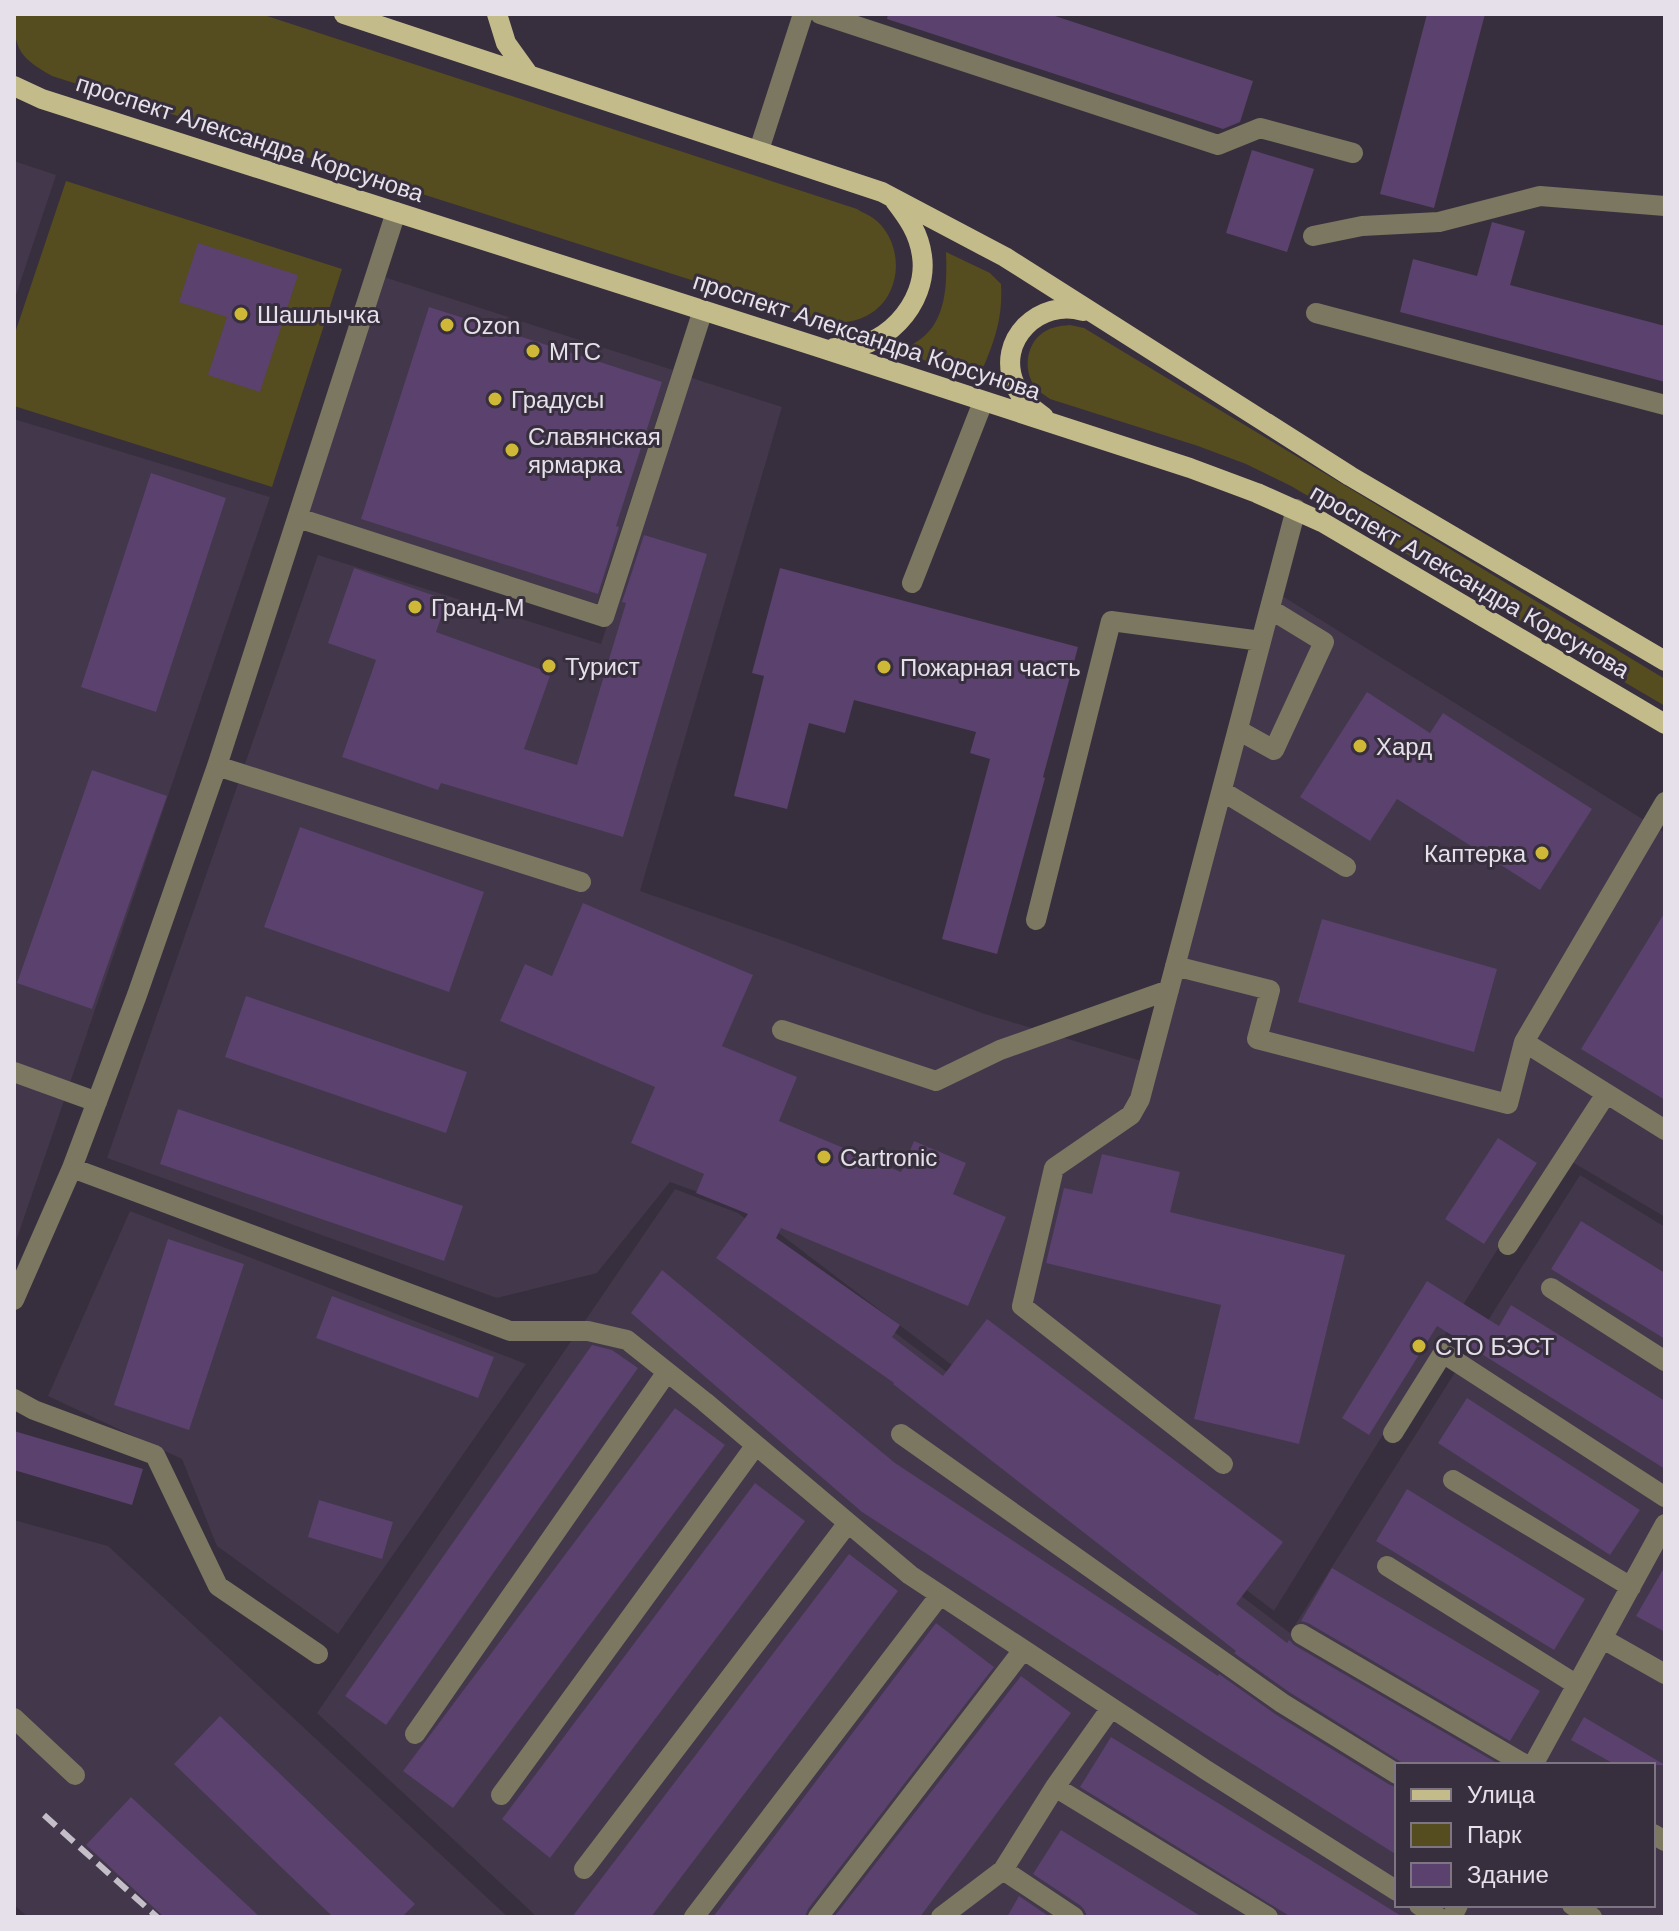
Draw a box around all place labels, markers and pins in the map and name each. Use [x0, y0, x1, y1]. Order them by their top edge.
place label: Шашлычка [257, 301, 380, 328]
marker: Шашлычка [232, 305, 250, 323]
place label: Ozon [463, 312, 520, 339]
marker: Ozon [438, 316, 456, 334]
place label: МТС [549, 338, 601, 365]
marker: МТС [524, 342, 542, 360]
place label: Градусы [511, 386, 604, 413]
marker: Градусы [486, 390, 504, 408]
place label: Славянская ярмарка [528, 423, 661, 478]
marker: Славянская ярмарка [503, 441, 521, 459]
place label: Гранд-М [431, 594, 525, 621]
marker: Гранд-М [406, 598, 424, 616]
place label: Турист [565, 653, 640, 680]
place label: Пожарная часть [900, 654, 1081, 681]
marker: Турист [540, 657, 558, 675]
marker: Пожарная часть [875, 658, 893, 676]
place label: Хард [1376, 733, 1432, 760]
marker: Хард [1351, 737, 1369, 755]
place label: Каптерка [1424, 840, 1527, 867]
marker: Каптерка [1533, 844, 1551, 862]
place label: Cartronic [840, 1144, 937, 1171]
marker: Cartronic [815, 1148, 833, 1166]
place label: СТО БЭСТ [1435, 1333, 1555, 1360]
marker: СТО БЭСТ [1410, 1337, 1428, 1355]

